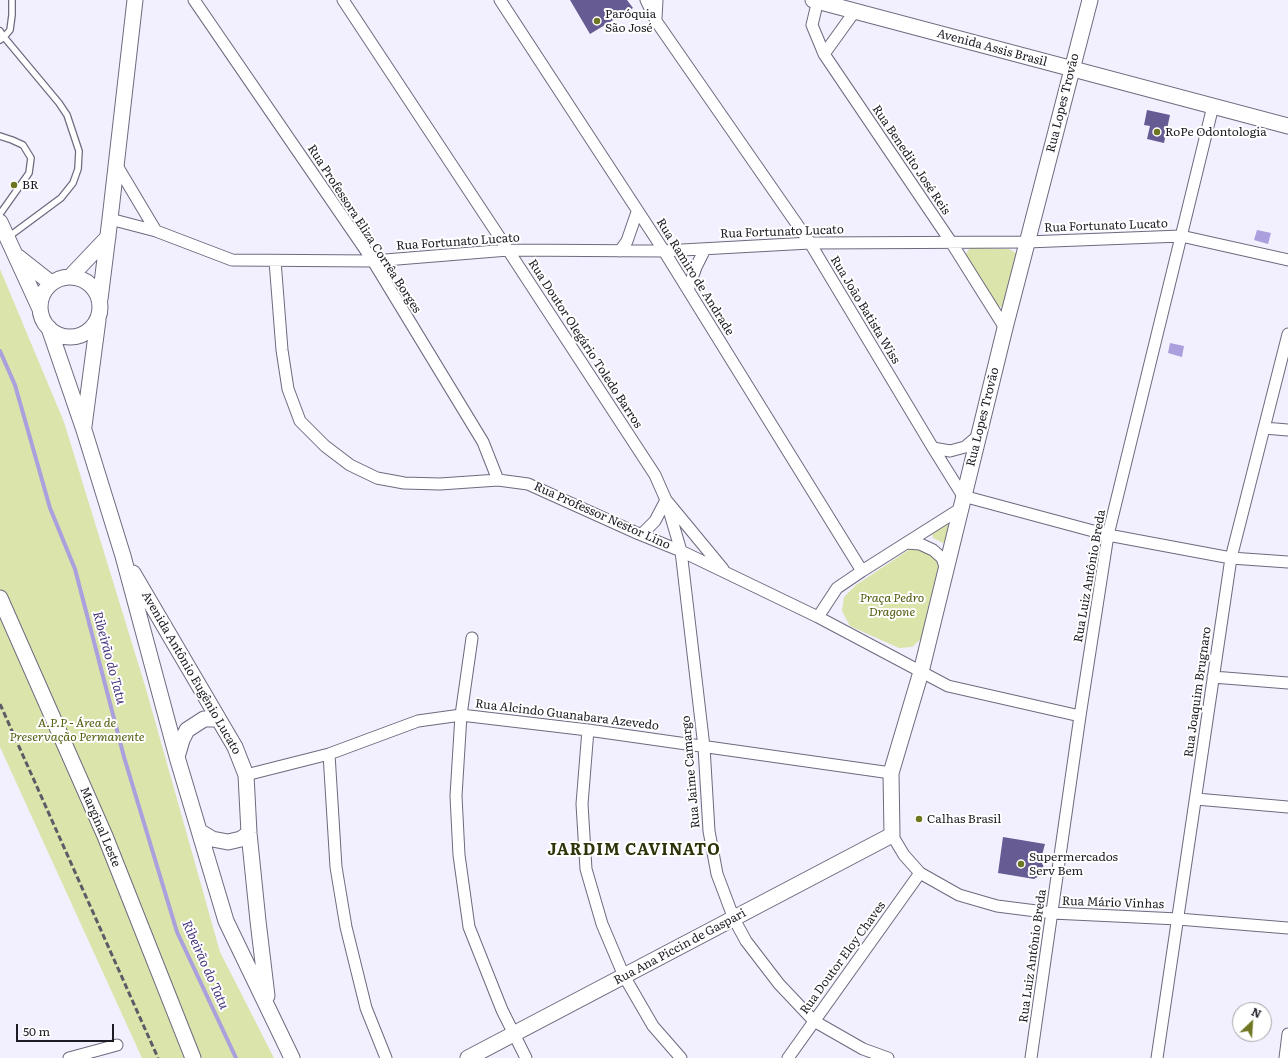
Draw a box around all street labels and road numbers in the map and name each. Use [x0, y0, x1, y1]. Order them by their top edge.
street label: Avenida Assis Brasil [935, 26, 1049, 70]
street label: Rua Lopes Trovão [1044, 52, 1082, 154]
street label: Rua Benedito José Reis [869, 102, 953, 218]
street label: Rua Professora Eliza Corrêa Borges [304, 142, 424, 316]
street label: Rua Ramiro de Andrade [653, 216, 737, 338]
street label: Rua Fortunato Lucato [1044, 217, 1168, 235]
street label: Rua Fortunato Lucato [720, 223, 844, 241]
street label: Rua Fortunato Lucato [396, 231, 520, 253]
street label: Rua João Batista Wiss [827, 253, 903, 367]
street label: Rua Doutor Olegário Toledo Barros [525, 257, 645, 431]
street label: Rua Lopes Trovão [964, 366, 1002, 468]
street label: Rua Professor Nestor Lino [531, 479, 673, 553]
street label: Rua Luiz Antônio Breda [1071, 508, 1109, 644]
street label: Avenida Antônio Eugênio Lucato [138, 589, 244, 757]
street label: Rua Joaquim Brugnaro [1182, 626, 1214, 758]
street label: Rua Alcindo Guanabara Azevedo [474, 697, 660, 733]
street label: Rua Jaime Camargo [679, 715, 703, 829]
street label: Marginal Leste [77, 785, 123, 869]
street label: Rua Luiz Antônio Breda [1017, 888, 1049, 1024]
street label: Rua Mário Vinhas [1062, 894, 1164, 912]
street label: Rua Doutor Eloy Chaves [797, 899, 889, 1017]
street label: Rua Ana Piccin de Gaspari [611, 906, 749, 988]

